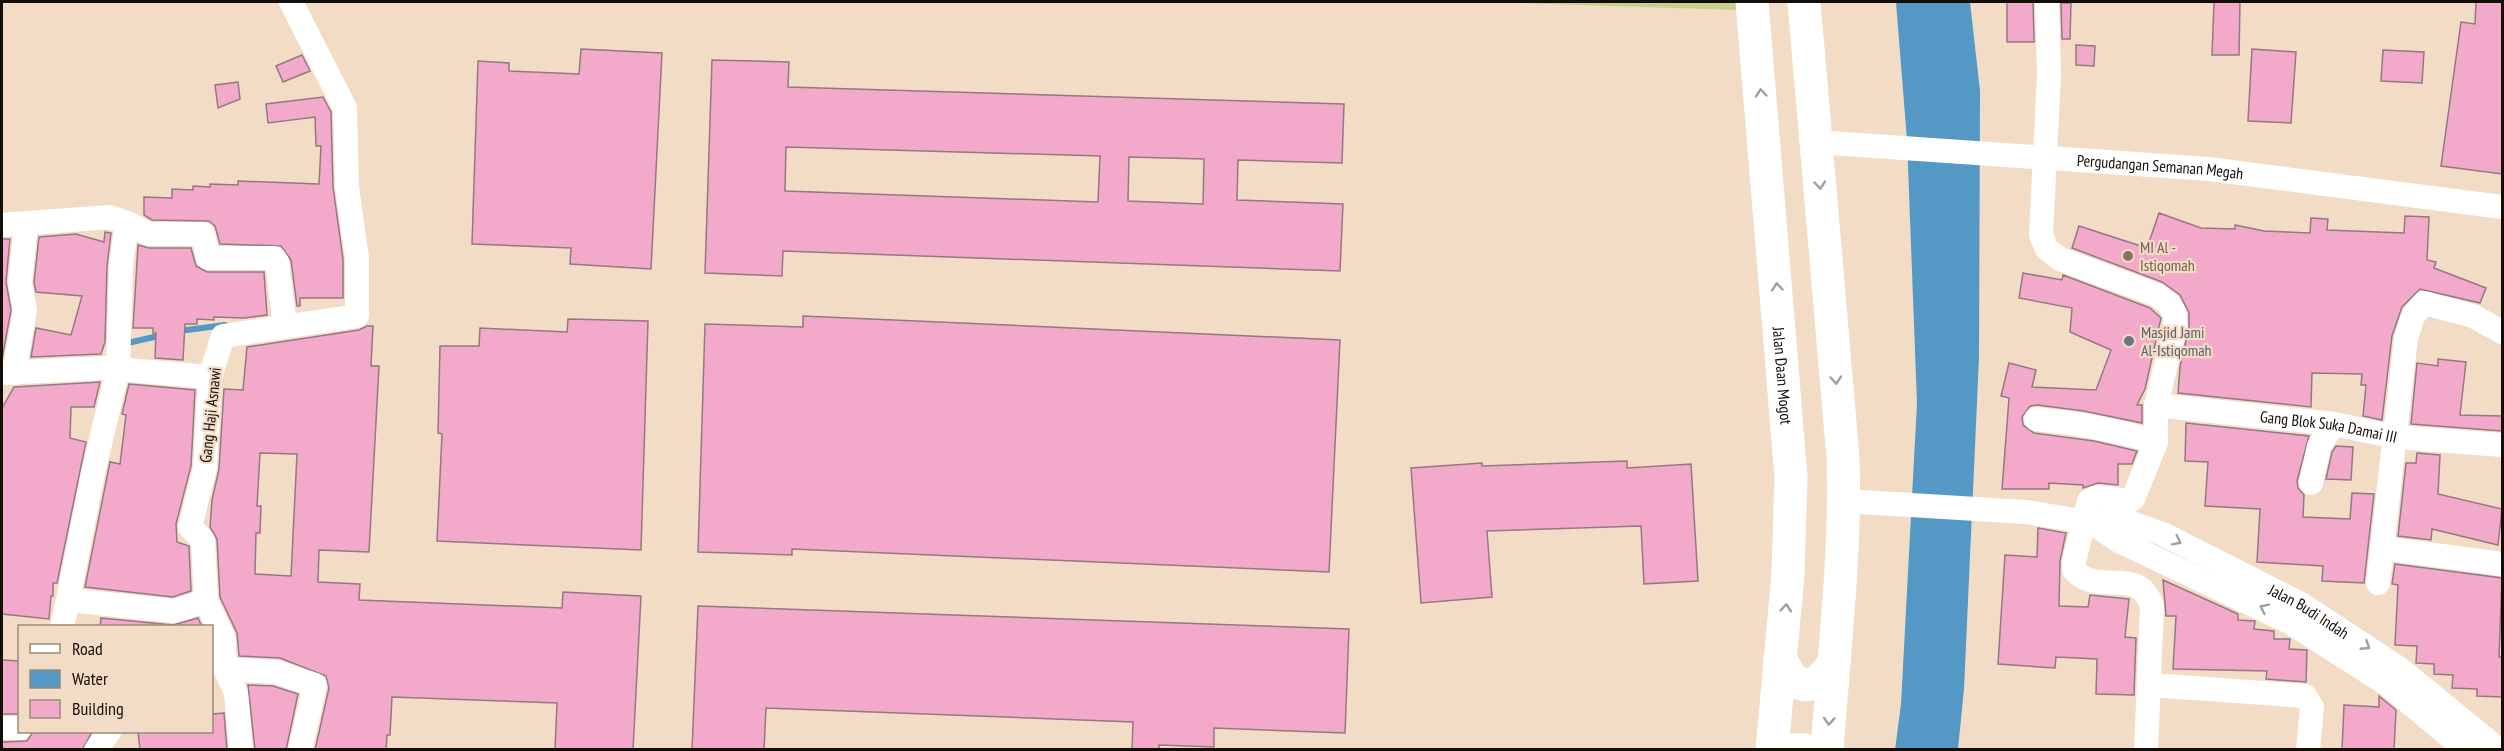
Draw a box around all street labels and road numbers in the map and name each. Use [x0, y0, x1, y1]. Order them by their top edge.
street label: Pergudangan Semanan Megah [2076, 150, 2245, 183]
street label: Jalan Daan Mogot [1769, 325, 1797, 426]
street label: Gang Haji Asnawi [195, 366, 225, 464]
street label: Gang Blok Suka Damai III [2259, 406, 2399, 447]
street label: Jalan Budi Indah [2265, 579, 2353, 643]

